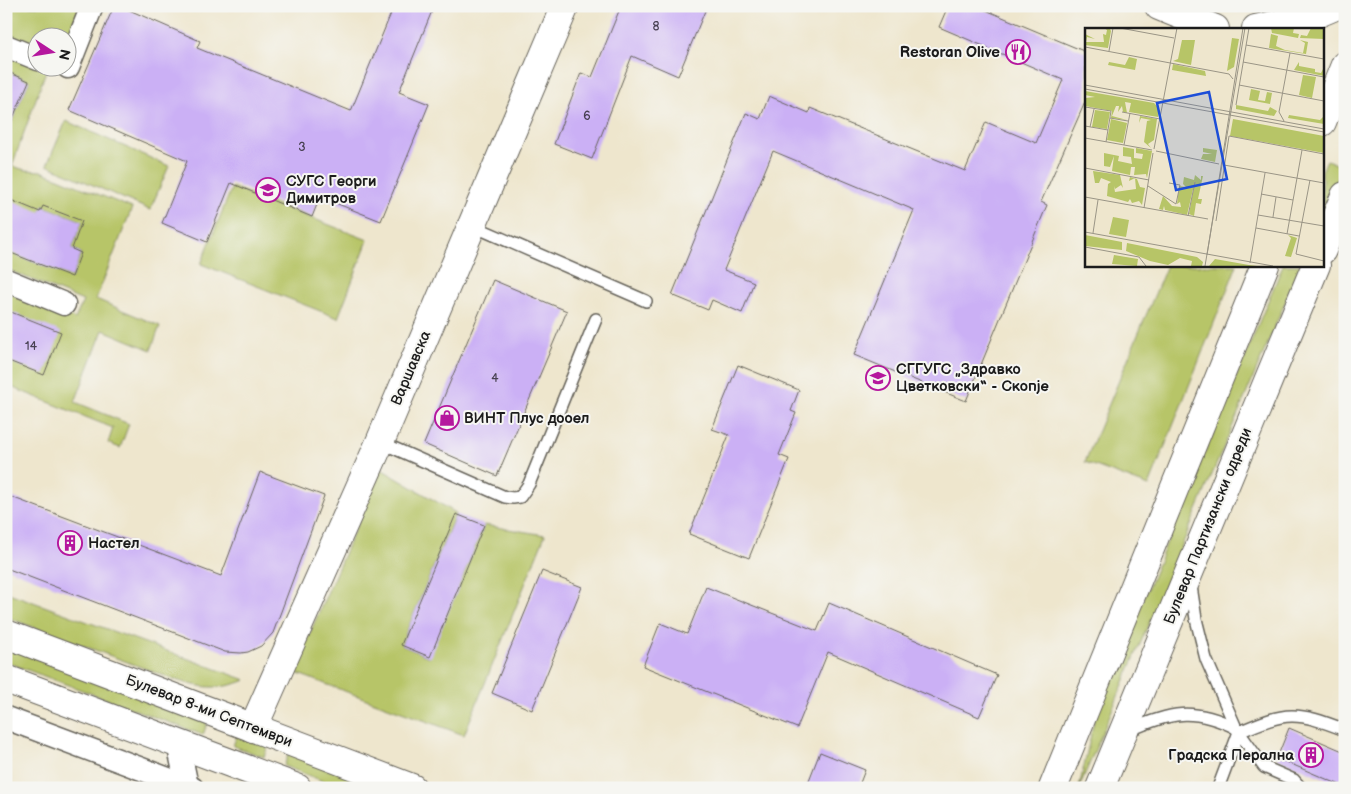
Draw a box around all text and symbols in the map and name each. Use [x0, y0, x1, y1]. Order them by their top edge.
house number: 8 [653, 19, 660, 34]
north arrow [28, 28, 78, 78]
inset map [1085, 28, 1324, 266]
restaurant icon: Restoran Olive [1005, 39, 1031, 65]
place label: Restoran Olive [900, 43, 1000, 62]
text: N [55, 48, 74, 62]
house number: 6 [583, 109, 591, 124]
house number: 3 [298, 140, 306, 155]
place label: СУГС Георги Димитров [286, 172, 377, 208]
school or university icon: СУГС Георги Димитров [255, 177, 281, 203]
street label: Варшавска [387, 328, 435, 408]
house number: 14 [25, 339, 38, 354]
place label: СГГУГС „Здравко Цветковски“ - Скопје [896, 360, 1049, 396]
school or university icon: СГГУГС „Здравко Цветковски“ - Скопје [865, 365, 891, 391]
house number: 4 [491, 371, 499, 386]
shop icon: ВИНТ Плус дооел [434, 405, 460, 431]
place label: ВИНТ Плус дооел [464, 409, 589, 428]
street label: Булевар Партизански одреди [1160, 425, 1256, 627]
building icon: Настел [57, 530, 83, 556]
place label: Настел [88, 534, 139, 553]
street label: Булевар 8-ми Септември [123, 670, 295, 752]
building icon: Градска Перална [1298, 742, 1324, 768]
place label: Градска Перална [1168, 746, 1294, 765]

